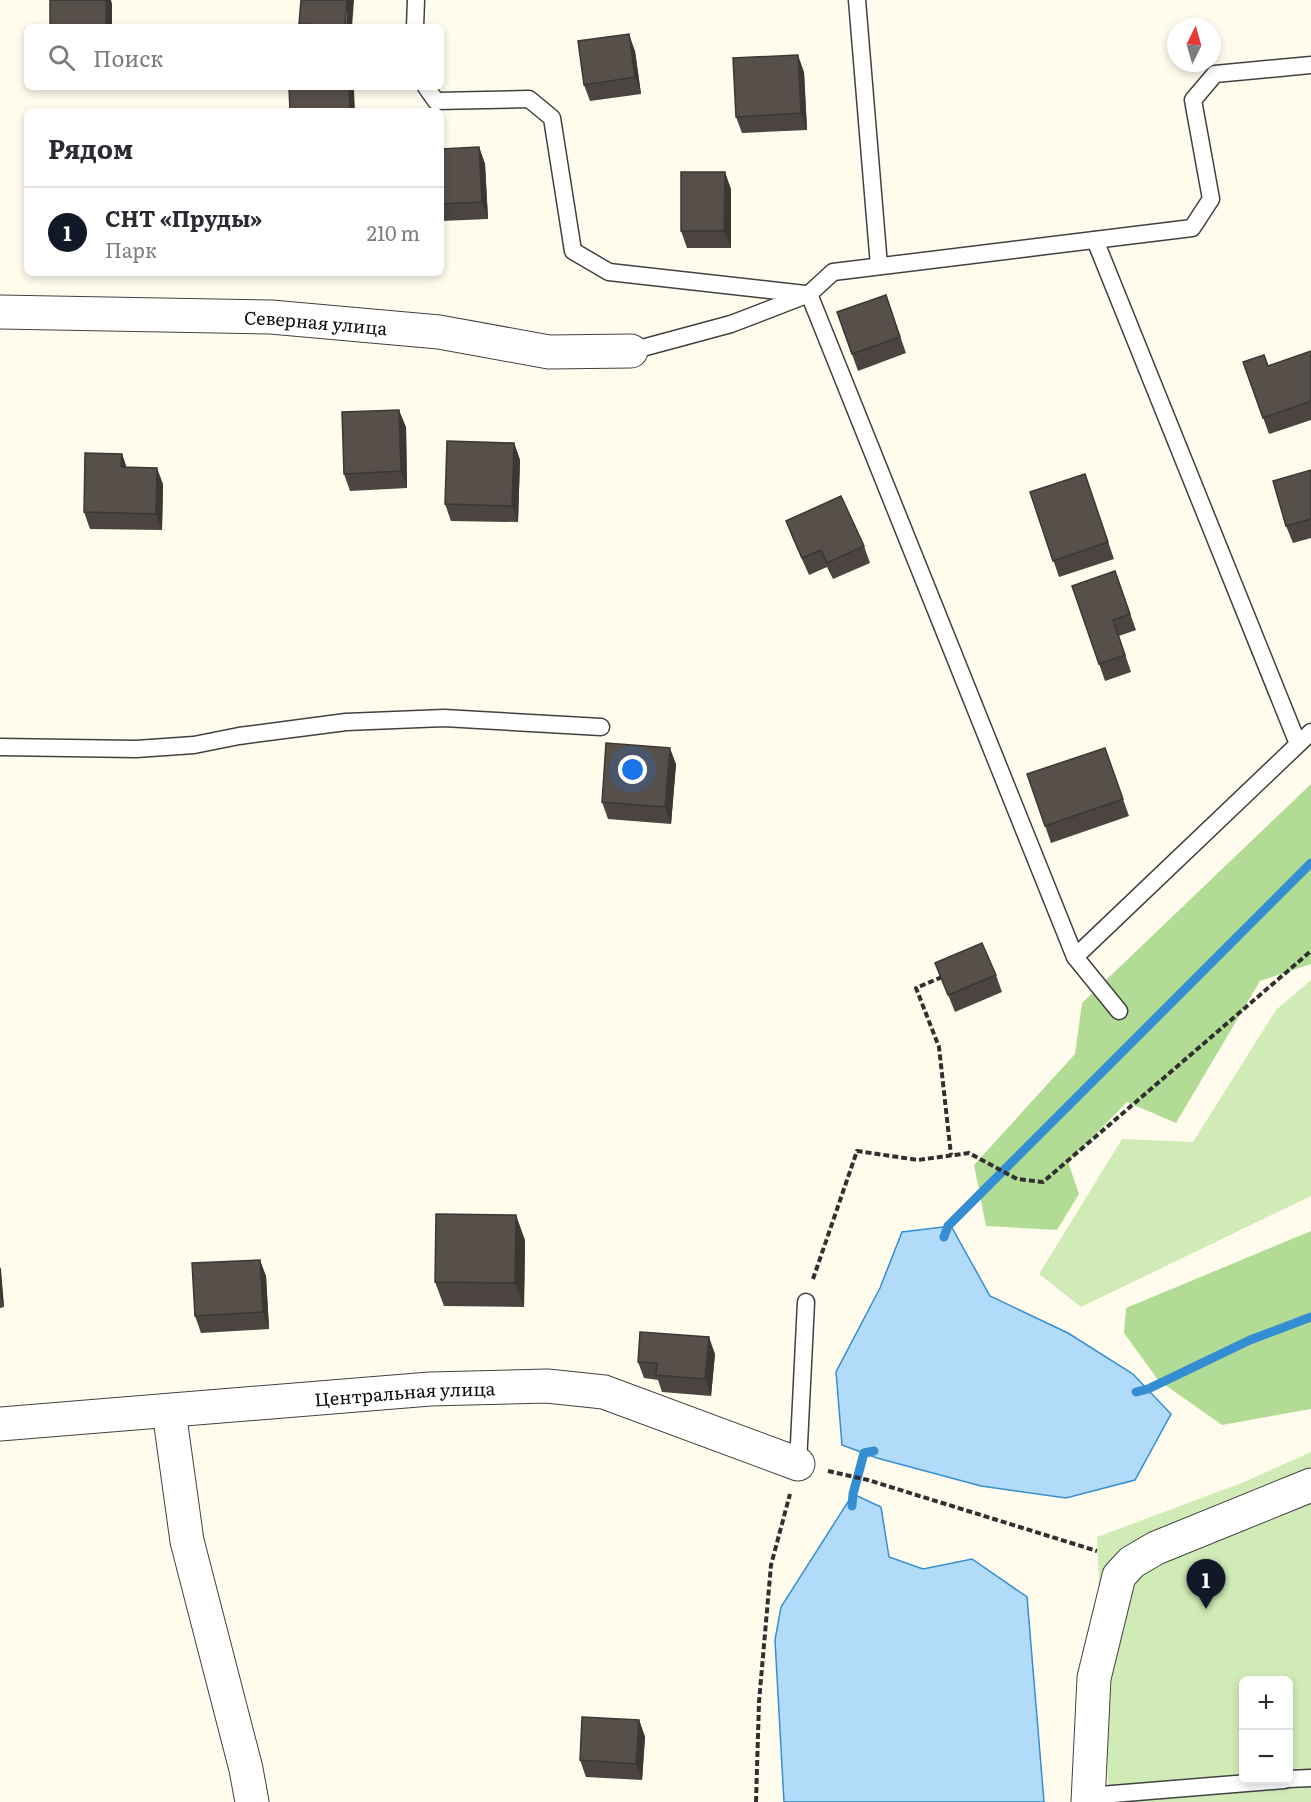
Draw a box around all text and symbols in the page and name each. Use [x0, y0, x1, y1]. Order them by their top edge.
north arrow [1167, 18, 1221, 72]
search box [24, 24, 444, 90]
icon: search [45, 41, 78, 74]
text: Поиск [93, 41, 163, 74]
text: Рядом [48, 128, 133, 167]
text: СНТ «Пруды» [105, 201, 262, 234]
text: 1 [63, 217, 72, 247]
text: 210 m [367, 217, 420, 247]
text: Парк [105, 234, 157, 264]
street label: Северная улица [244, 303, 389, 341]
your location [618, 755, 647, 784]
street label: Центральная улица [313, 1374, 496, 1412]
pin: 1 [1186, 1560, 1226, 1609]
map controls [1239, 1676, 1293, 1784]
button: + [1239, 1676, 1293, 1730]
button: − [1239, 1730, 1293, 1784]

